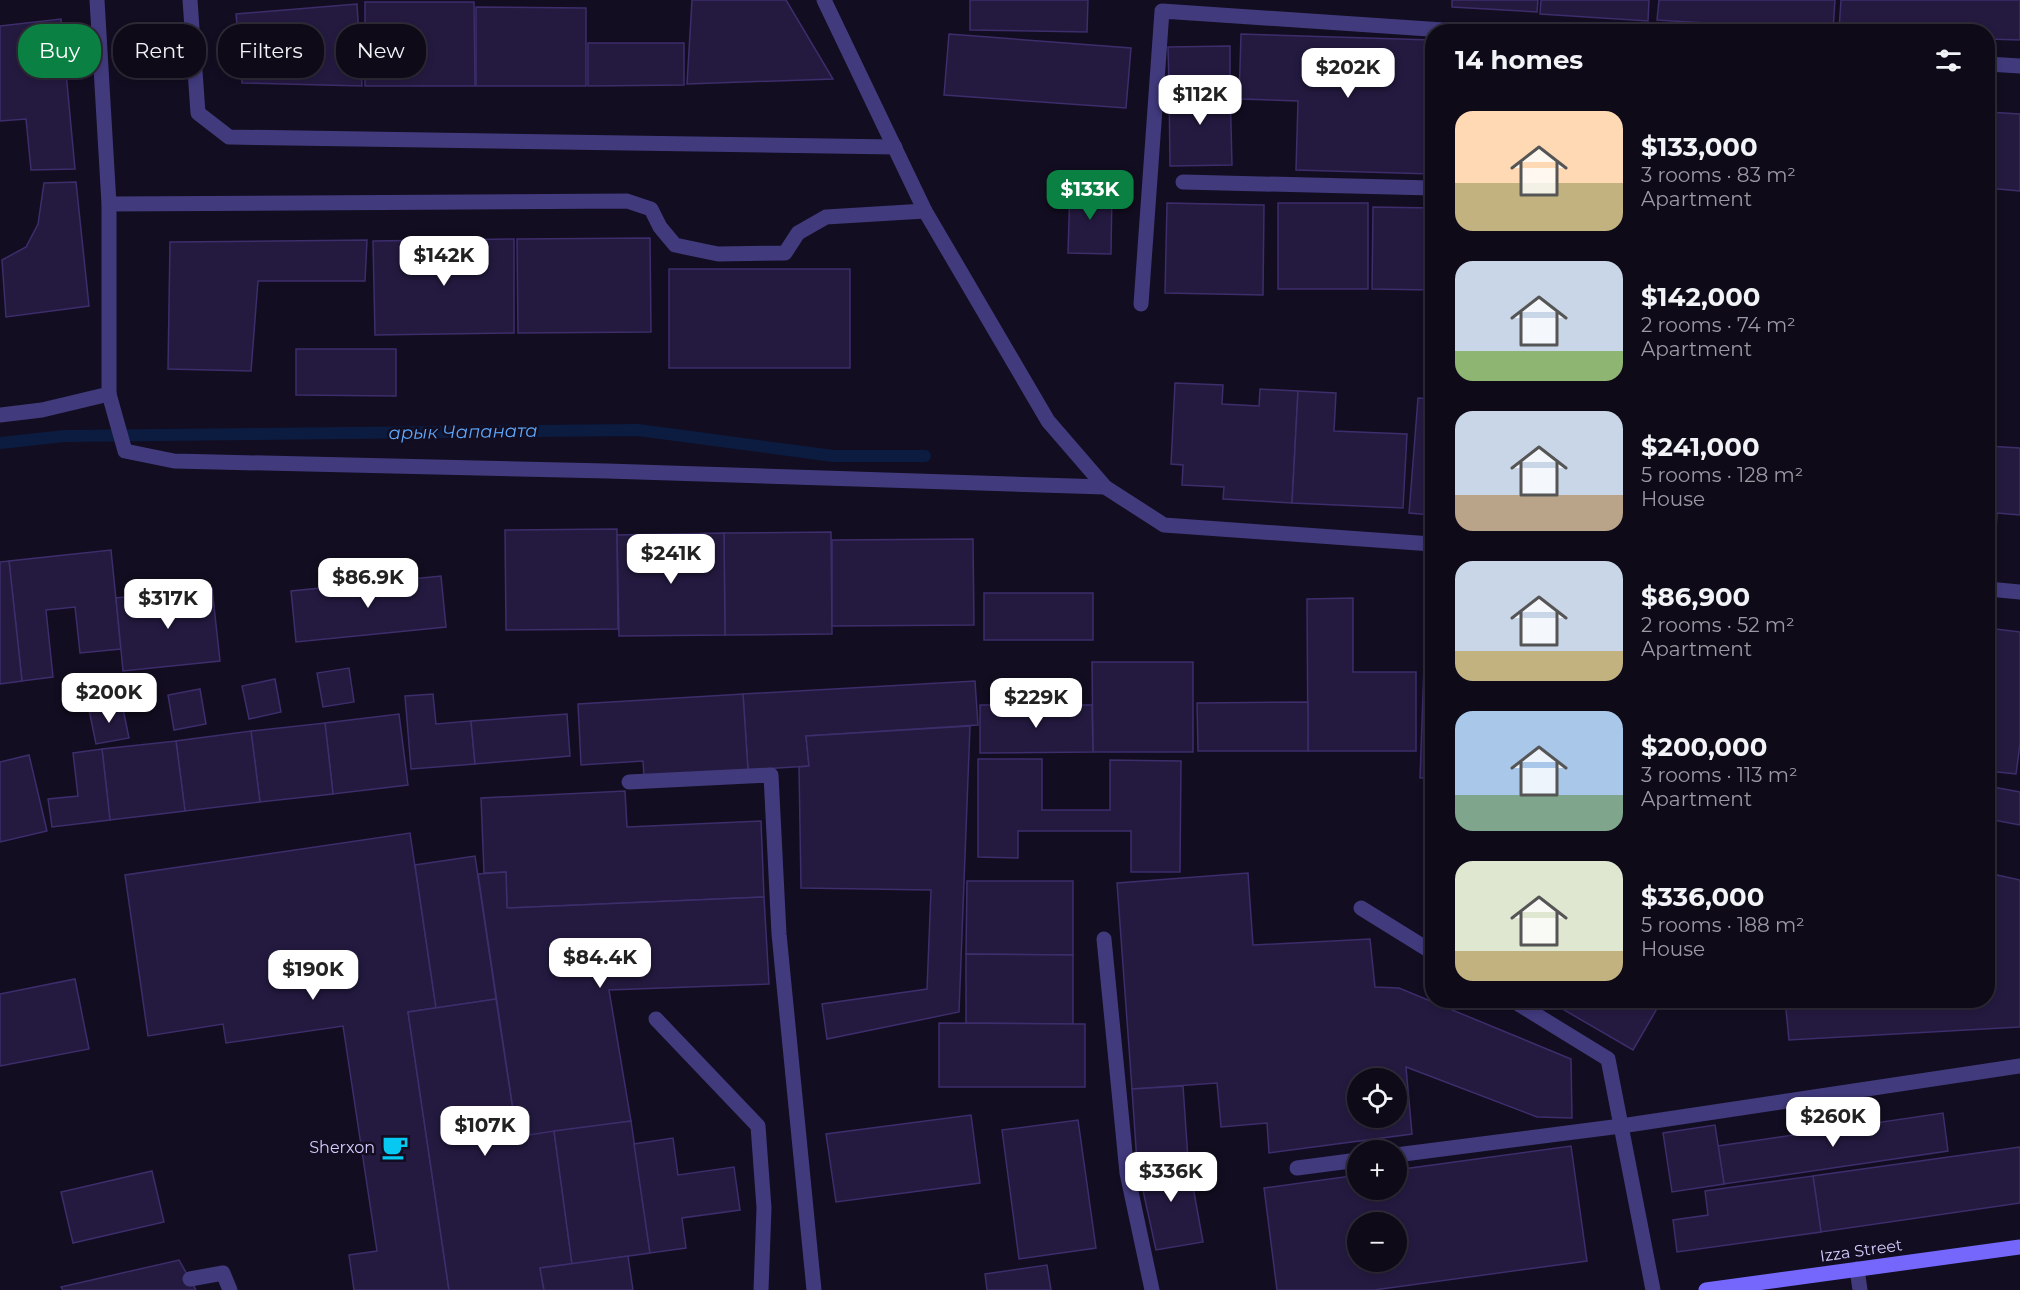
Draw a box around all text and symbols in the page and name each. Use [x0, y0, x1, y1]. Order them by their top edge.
chip: Buy [18, 24, 101, 78]
chip: Rent [113, 24, 206, 78]
chip: Filters [218, 24, 324, 78]
chip: New [336, 24, 426, 78]
text: 14 homes [1455, 44, 1583, 76]
icon: filters [1932, 44, 1965, 77]
pin: $202K [1306, 48, 1390, 99]
text: $202K [1316, 55, 1380, 79]
pin: $112K [1158, 75, 1242, 126]
text: $112K [1173, 82, 1227, 106]
text: $133,000 [1641, 131, 1758, 163]
icon: home [1503, 135, 1575, 207]
text: 3 rooms · 83 m² [1641, 163, 1796, 187]
pin: $133K [1048, 170, 1132, 221]
text: $133K [1061, 177, 1119, 201]
text: Apartment [1641, 187, 1752, 211]
pin: $142K [402, 236, 486, 287]
text: $142K [414, 243, 474, 267]
text: $142,000 [1641, 281, 1760, 313]
icon: home [1503, 285, 1575, 357]
text: 2 rooms · 74 m² [1641, 313, 1796, 337]
text: Apartment [1641, 337, 1752, 361]
water label: арык Чапаната [388, 420, 538, 444]
text: $241,000 [1641, 431, 1760, 463]
icon: home [1503, 435, 1575, 507]
text: 5 rooms · 128 m² [1641, 463, 1803, 487]
text: House [1641, 487, 1705, 511]
pin: $241K [629, 534, 713, 585]
text: $241K [641, 541, 701, 565]
pin: $86.9K [319, 558, 417, 609]
text: $86.9K [332, 565, 404, 589]
pin: $317K [126, 579, 210, 630]
text: $86,900 [1641, 581, 1750, 613]
icon: home [1503, 585, 1575, 657]
text: $317K [138, 586, 198, 610]
text: 2 rooms · 52 m² [1641, 613, 1795, 637]
text: Apartment [1641, 637, 1752, 661]
pin: $200K [67, 673, 151, 724]
pin: $229K [994, 678, 1078, 729]
text: $200K [76, 680, 142, 704]
text: $229K [1004, 685, 1068, 709]
text: $200,000 [1641, 731, 1767, 763]
icon: home [1503, 735, 1575, 807]
text: 3 rooms · 113 m² [1641, 763, 1798, 787]
text: Apartment [1641, 787, 1752, 811]
text: $336,000 [1641, 881, 1764, 913]
icon: home [1503, 885, 1575, 957]
text: 5 rooms · 188 m² [1641, 913, 1805, 937]
text: House [1641, 937, 1705, 961]
pin: $84.4K [551, 938, 649, 989]
text: $84.4K [563, 945, 637, 969]
pin: $190K [271, 950, 355, 1001]
text: $190K [282, 957, 344, 981]
map controls [1347, 1068, 1407, 1272]
button: locate [1347, 1068, 1407, 1128]
pin: $260K [1791, 1097, 1875, 1148]
text: $260K [1800, 1104, 1866, 1128]
pin: $107K [443, 1106, 527, 1157]
text: $107K [454, 1113, 516, 1137]
cafe icon: Sherxon [380, 1132, 410, 1162]
place label: Sherxon [309, 1138, 375, 1157]
button: + [1347, 1140, 1407, 1200]
pin: $336K [1129, 1152, 1213, 1203]
text: $336K [1139, 1159, 1203, 1183]
button: − [1347, 1212, 1407, 1272]
street label: Izza Street [1819, 1235, 1904, 1266]

